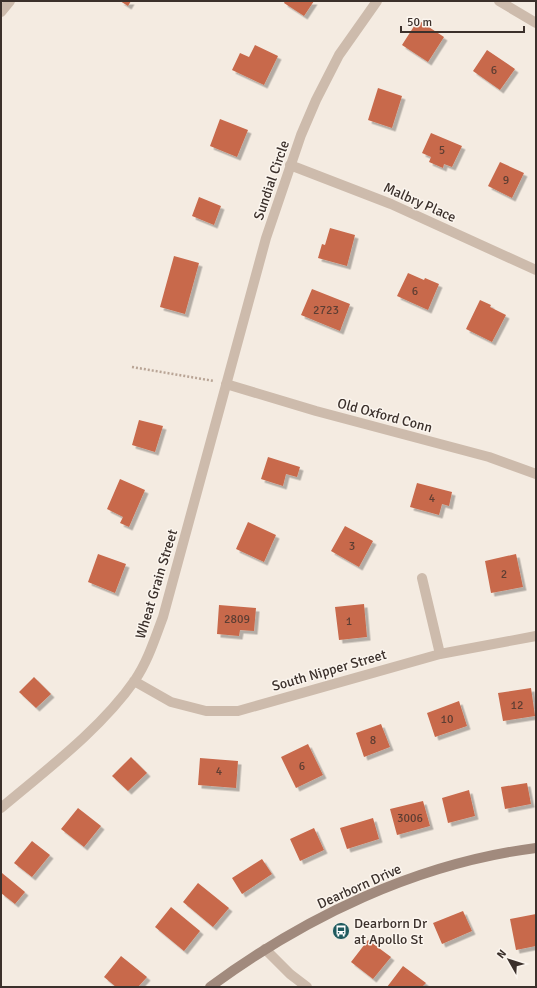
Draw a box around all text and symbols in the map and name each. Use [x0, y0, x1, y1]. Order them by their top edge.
scale bar [401, 8, 524, 34]
text: 50 m [407, 15, 432, 30]
house number: 6 [491, 63, 497, 78]
street label: Sundial Circle [250, 138, 293, 222]
house number: 5 [439, 143, 445, 158]
house number: 9 [503, 173, 509, 188]
street label: Malbry Place [381, 179, 459, 226]
house number: 6 [412, 284, 418, 299]
house number: 2723 [313, 303, 339, 318]
street label: Old Oxford Conn [336, 395, 434, 436]
house number: 4 [429, 491, 436, 506]
street label: Wheat Grain Street [132, 527, 181, 641]
house number: 3 [349, 539, 355, 554]
house number: 2 [501, 567, 507, 582]
house number: 2809 [224, 612, 250, 627]
house number: 1 [346, 614, 352, 629]
street label: South Nipper Street [270, 646, 388, 695]
house number: 12 [511, 698, 523, 713]
house number: 10 [441, 712, 453, 727]
house number: 8 [370, 733, 376, 748]
house number: 6 [299, 759, 305, 774]
house number: 4 [216, 764, 223, 779]
house number: 3006 [397, 811, 423, 826]
street label: Dearborn Drive [315, 860, 404, 913]
place label: Dearborn Dr at Apollo St [354, 915, 428, 948]
bus stop icon: Dearborn Dr at Apollo St [331, 921, 351, 941]
north arrow [489, 940, 529, 980]
text: N [494, 947, 509, 961]

